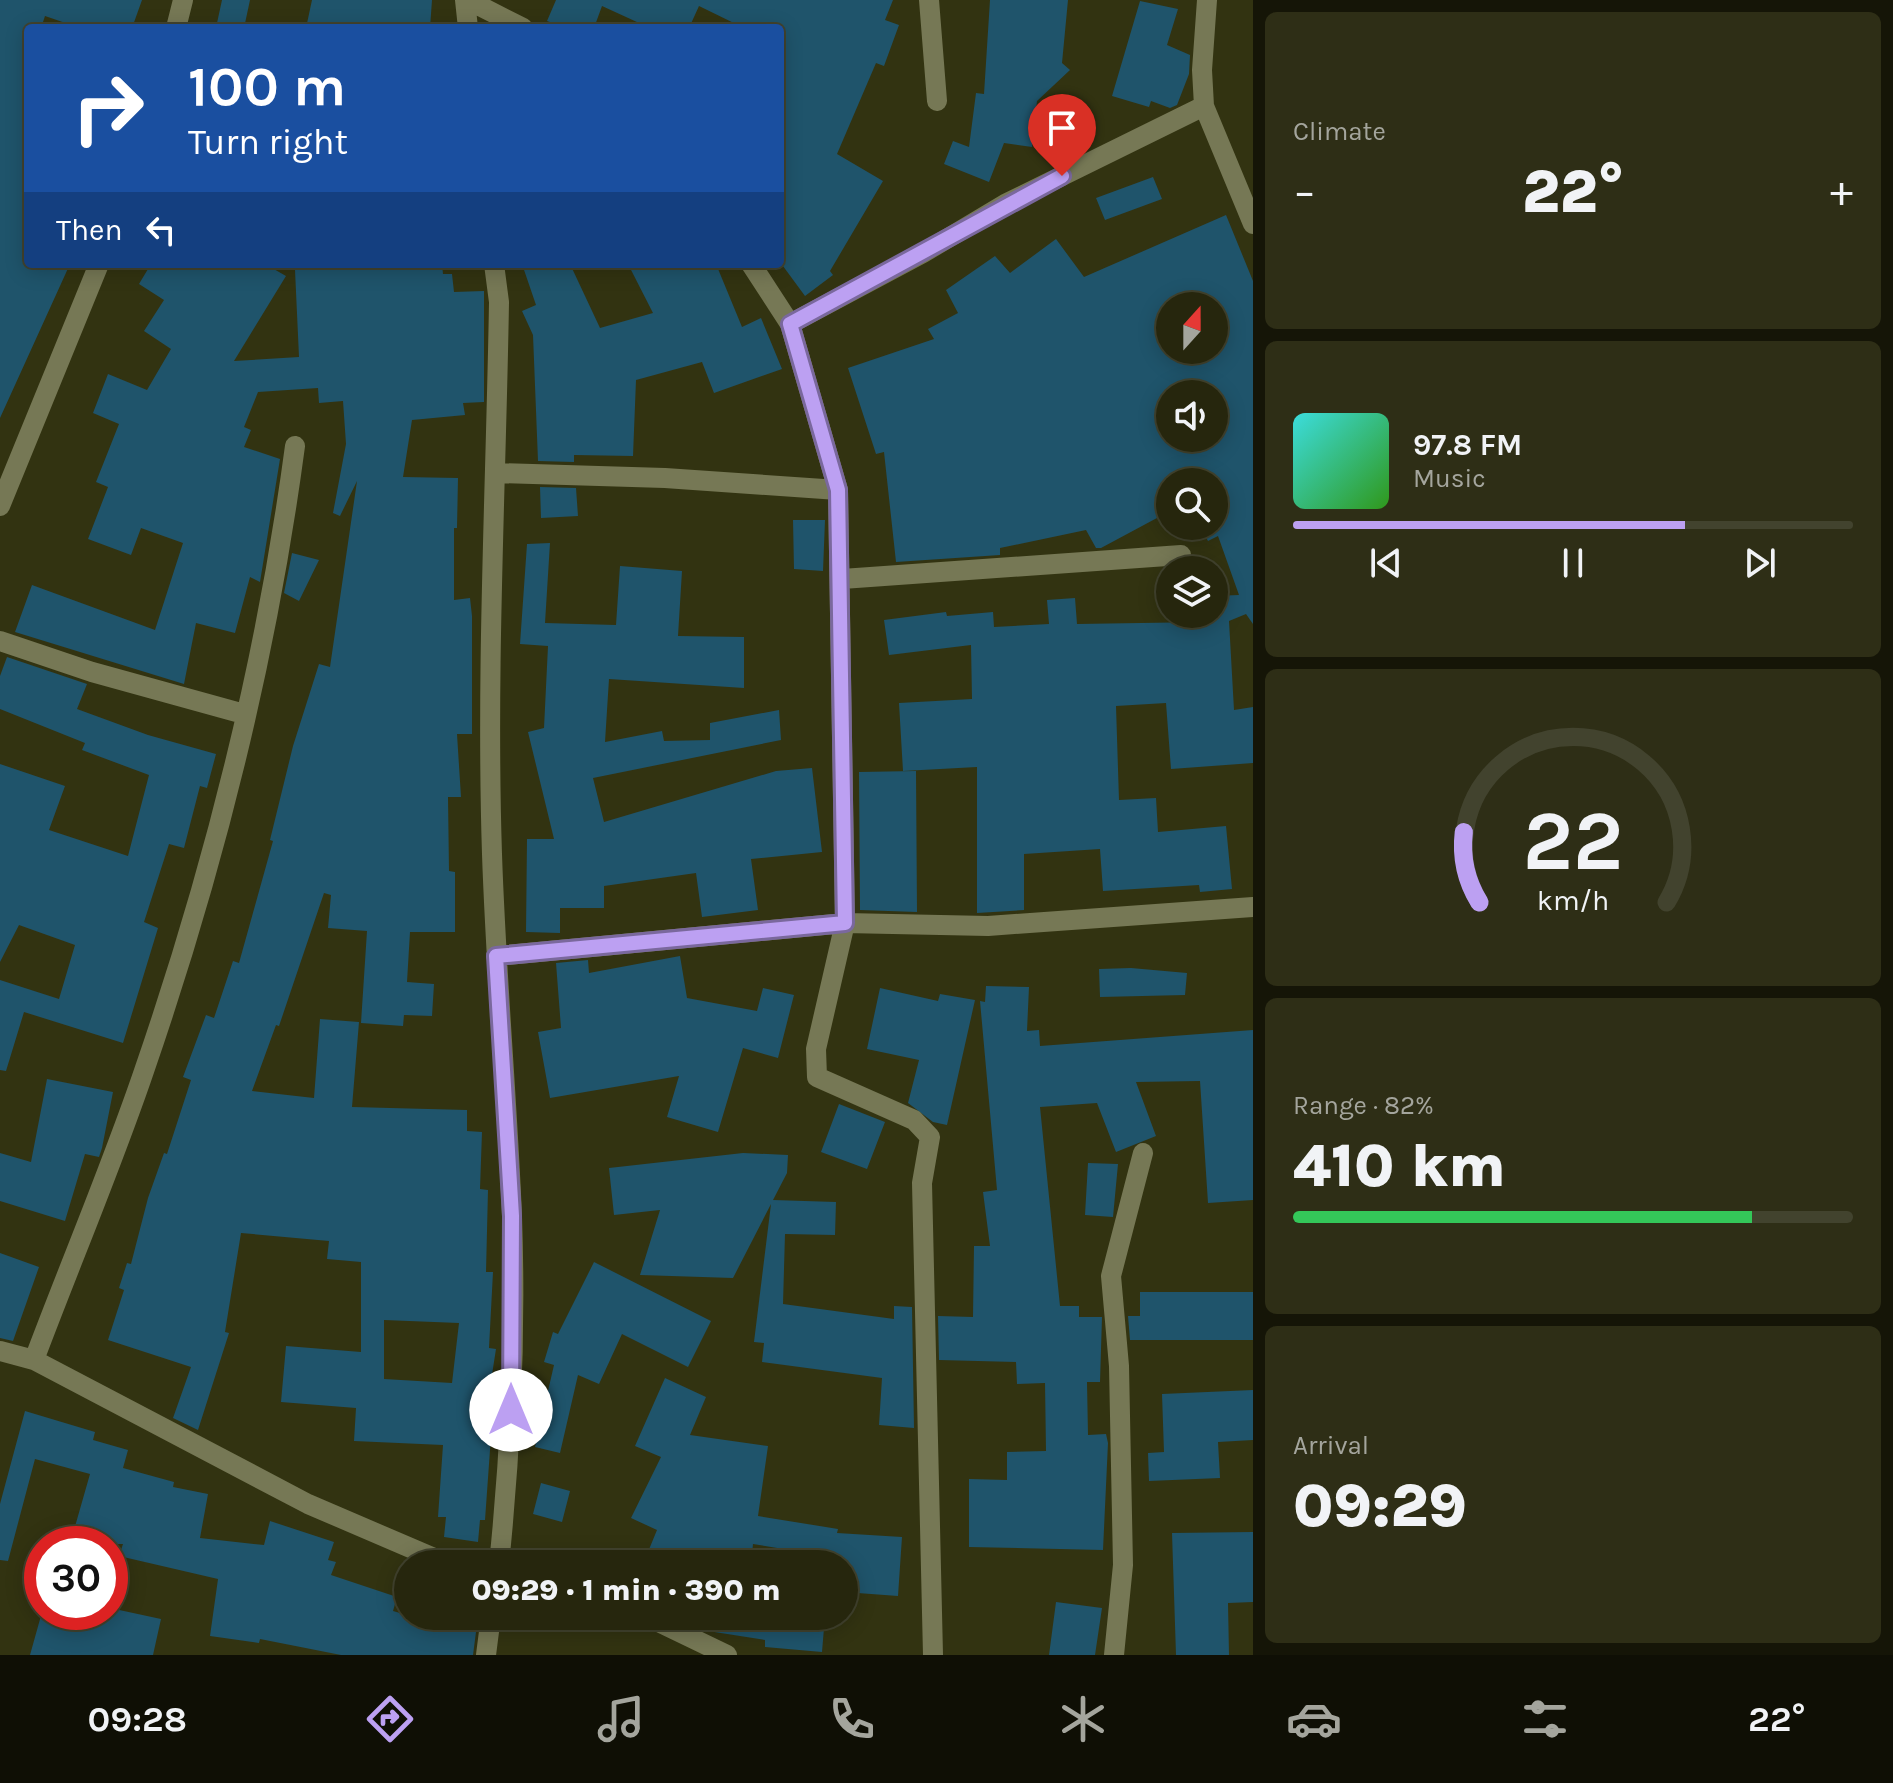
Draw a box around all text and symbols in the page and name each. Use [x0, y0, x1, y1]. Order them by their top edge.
text: 100 m [188, 54, 346, 119]
icon: right [56, 56, 160, 160]
pin [1028, 94, 1096, 176]
icon: arrive [1040, 106, 1084, 150]
text: Climate [1293, 116, 1386, 147]
text: Turn right [188, 121, 348, 163]
text: 22° [1522, 157, 1624, 227]
text: − [1293, 166, 1316, 217]
text: + [1830, 166, 1853, 217]
icon: left [139, 208, 183, 252]
text: Then [56, 212, 123, 248]
north arrow [1156, 292, 1228, 364]
map controls [1156, 292, 1228, 628]
button: sound [1156, 380, 1228, 452]
text: 97.8 FM [1413, 427, 1522, 463]
text: Music [1413, 463, 1486, 494]
button: search [1156, 468, 1228, 540]
icon: previous [1364, 541, 1408, 585]
icon: pause [1551, 541, 1595, 585]
icon: next [1738, 541, 1782, 585]
button: layers [1156, 556, 1228, 628]
text: 22 [1523, 793, 1623, 890]
text: km/h [1537, 885, 1609, 918]
text: Range · 82% [1293, 1090, 1434, 1121]
text: 410 km [1293, 1131, 1506, 1201]
position arrow [469, 1368, 553, 1452]
text: Arrival [1293, 1430, 1369, 1461]
text: 09:29 [1293, 1471, 1467, 1541]
speed limit sign: 30 [24, 1526, 128, 1630]
text: 09:29 · 1 min · 390 m [471, 1572, 781, 1608]
icon: directions [362, 1691, 418, 1747]
icon: music [593, 1691, 649, 1747]
icon: phone [824, 1691, 880, 1747]
icon: climate [1055, 1691, 1111, 1747]
icon: car [1286, 1691, 1342, 1747]
icon: filters [1517, 1691, 1573, 1747]
text: 09:28 [87, 1698, 187, 1740]
text: 22° [1748, 1698, 1805, 1740]

